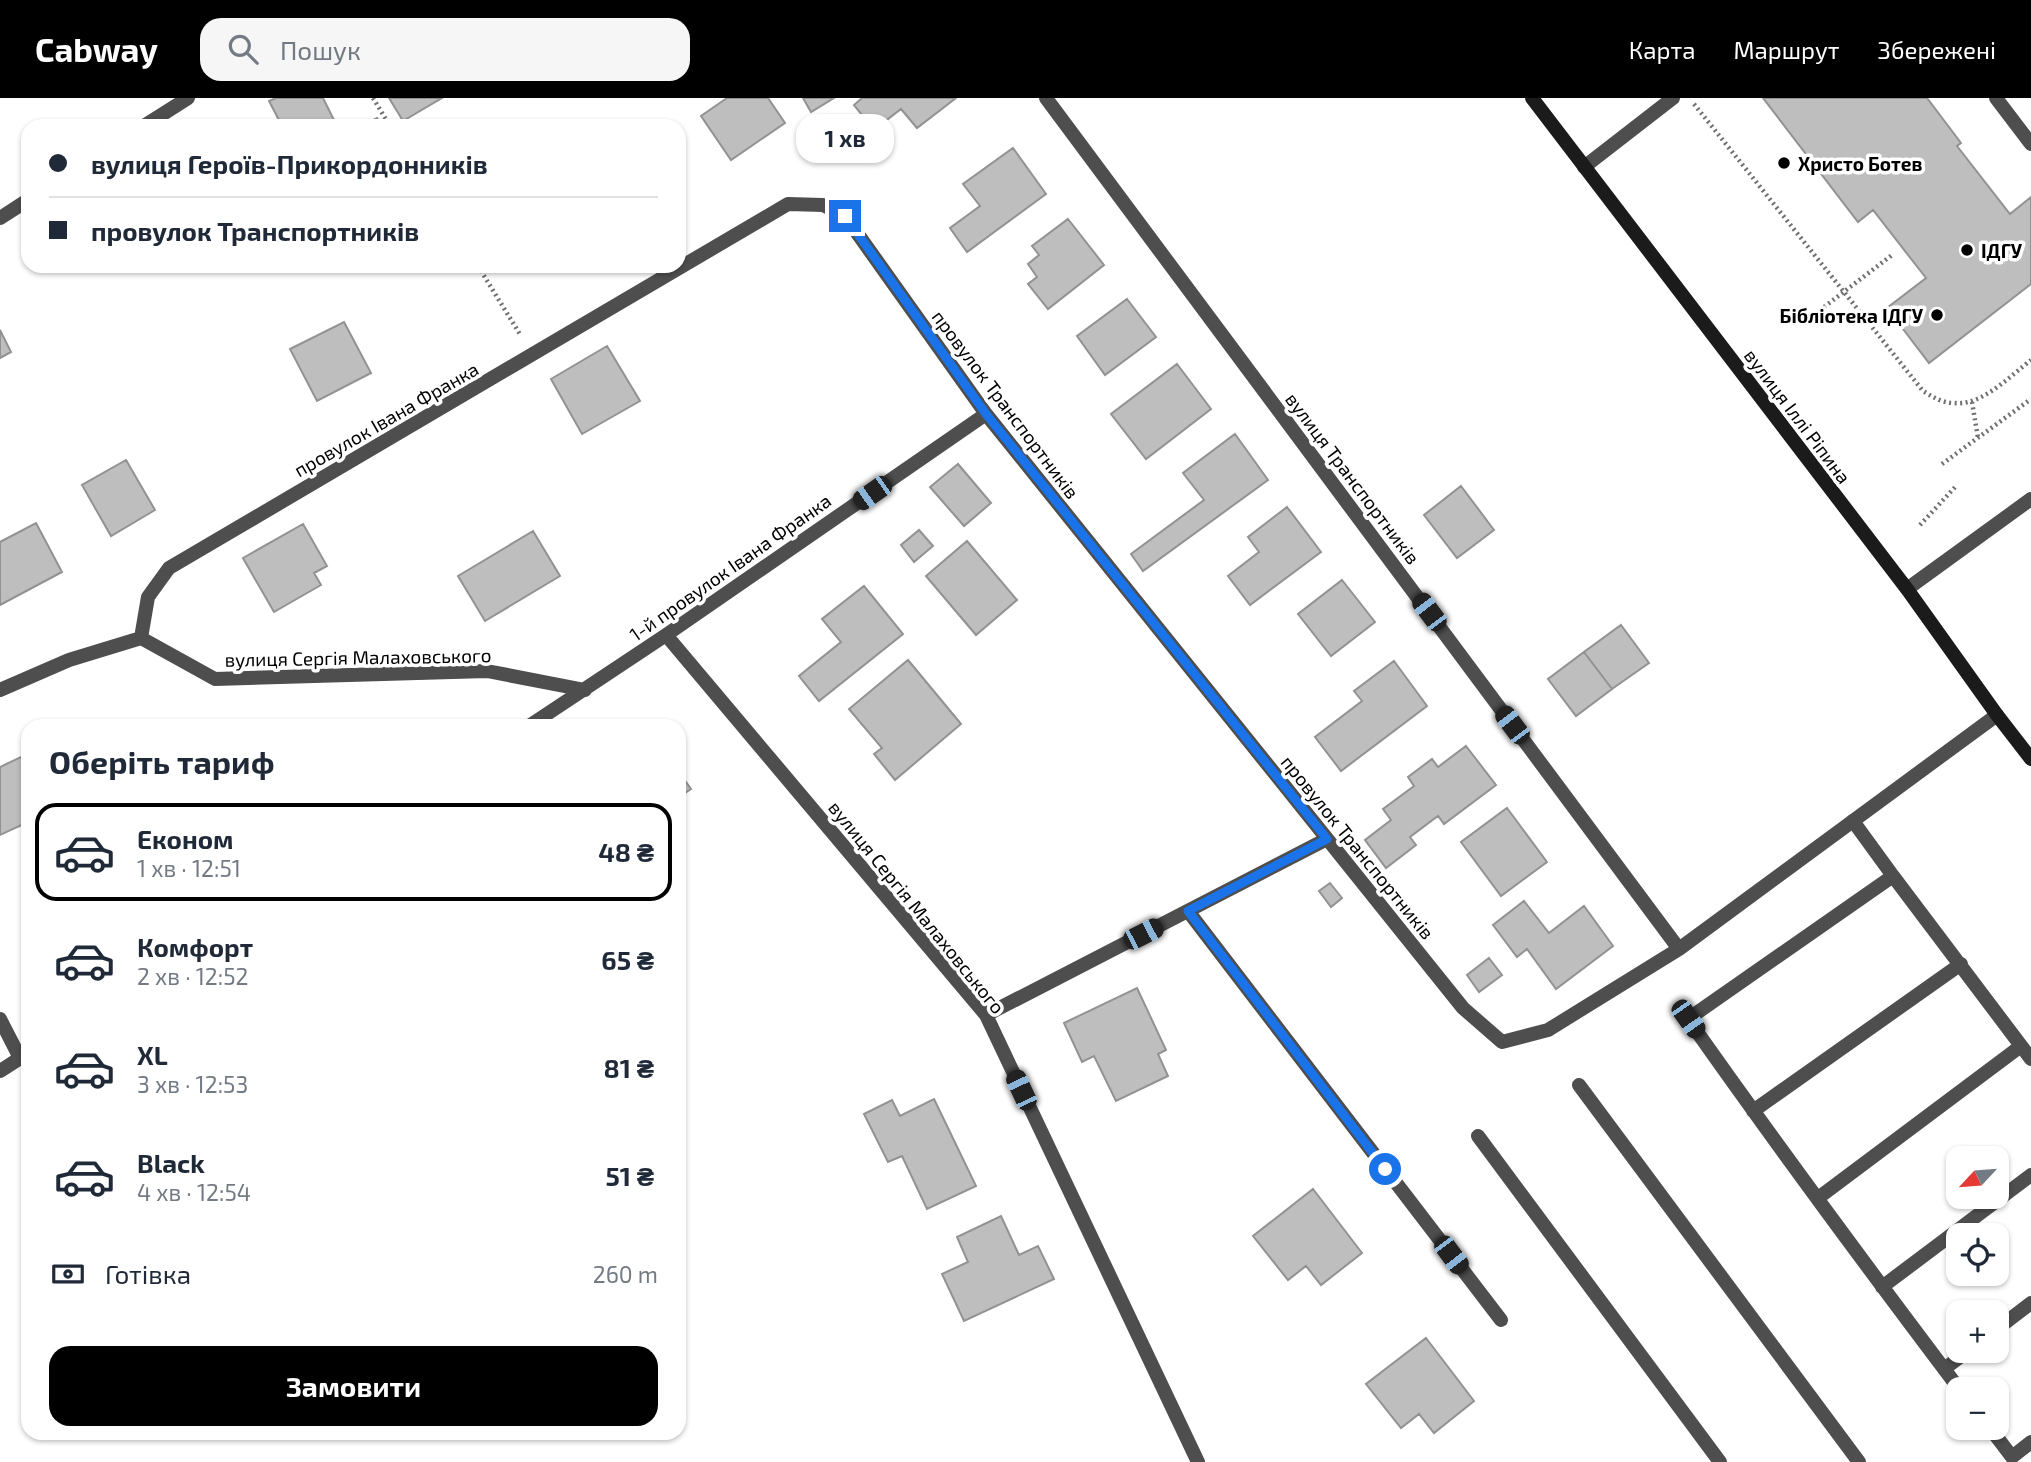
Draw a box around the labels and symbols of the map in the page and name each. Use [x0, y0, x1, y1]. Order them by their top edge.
callout: 1 хв [796, 115, 894, 164]
place label: Христо Ботев [1798, 152, 1922, 175]
marker: Христо Ботев [1776, 155, 1792, 171]
route end [829, 200, 861, 232]
place label: ІДГУ [1981, 239, 2023, 262]
marker: ІДГУ [1959, 242, 1975, 258]
place label: Бібліотека ІДГУ [1780, 304, 1924, 327]
street label: провулок Транспортників [927, 305, 1084, 503]
marker: Бібліотека ІДГУ [1929, 307, 1945, 323]
street label: вулиця Іллі Ріпина [1739, 344, 1856, 488]
street label: провулок Івана Франка [290, 357, 483, 482]
street label: вулиця Транспортників [1280, 388, 1425, 569]
car [849, 472, 896, 514]
street label: 1-й провулок Івана Франка [625, 489, 836, 646]
car [1408, 589, 1451, 635]
street label: вулиця Сергія Малаховського [224, 643, 492, 672]
car [1491, 702, 1534, 748]
street label: провулок Транспортників [1276, 750, 1439, 944]
street label: вулиця Сергія Малаховського [823, 796, 1010, 1019]
car [1120, 915, 1167, 953]
car [1668, 996, 1709, 1042]
car [1003, 1067, 1040, 1113]
north arrow [1946, 1146, 2009, 1209]
route start [1369, 1153, 1401, 1185]
car [1430, 1232, 1473, 1278]

